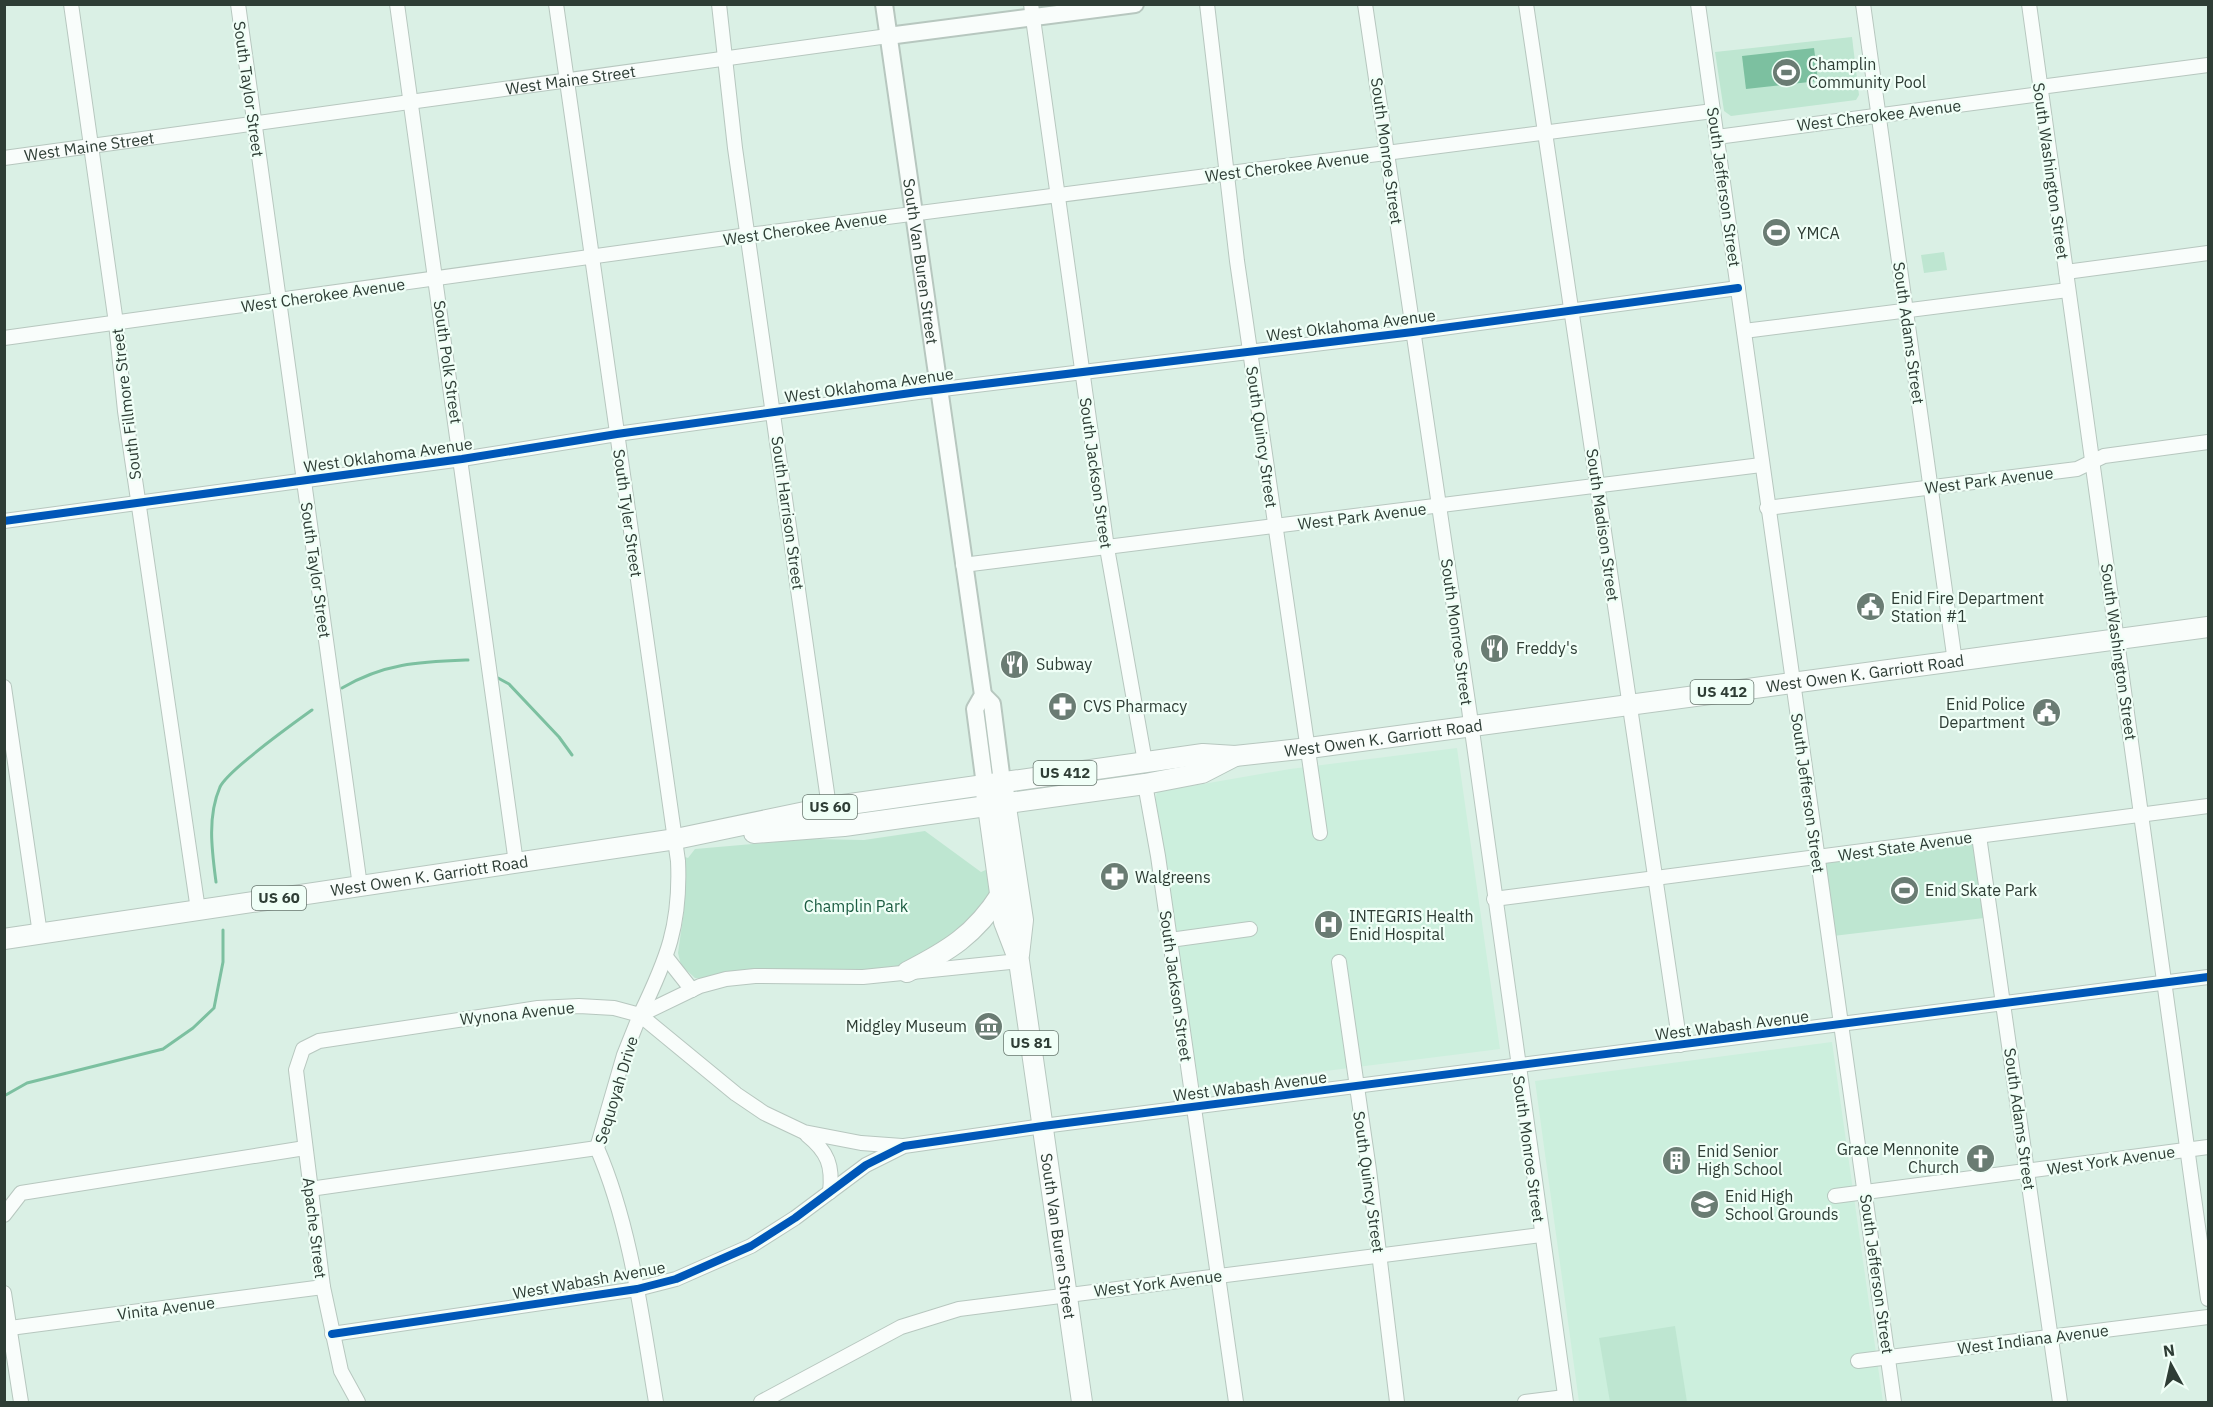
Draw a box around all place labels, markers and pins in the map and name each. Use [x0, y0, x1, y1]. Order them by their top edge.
place label: Champlin Community Pool [1808, 54, 1926, 92]
sports icon: Champlin Community Pool [1771, 57, 1803, 89]
sports icon: YMCA [1760, 217, 1792, 249]
place label: YMCA [1797, 223, 1840, 243]
place label: Enid Fire Department Station #1 [1891, 588, 2044, 626]
public building icon: Enid Fire Department Station #1 [1854, 591, 1886, 623]
restaurant icon: Freddy's [1479, 632, 1511, 664]
place label: Freddy's [1516, 638, 1578, 658]
restaurant icon: Subway [999, 648, 1031, 680]
place label: Subway [1036, 654, 1092, 674]
pharmacy icon: CVS Pharmacy [1046, 690, 1078, 722]
place label: Enid Police Department [1939, 694, 2025, 732]
place label: CVS Pharmacy [1083, 696, 1187, 716]
public building icon: Enid Police Department [2030, 697, 2062, 729]
pharmacy icon: Walgreens [1098, 861, 1130, 893]
place label: Walgreens [1135, 867, 1211, 887]
sports icon: Enid Skate Park [1888, 874, 1920, 906]
place label: Enid Skate Park [1925, 880, 2038, 900]
place label: INTEGRIS Health Enid Hospital [1349, 906, 1474, 944]
hospital icon: INTEGRIS Health Enid Hospital [1312, 909, 1344, 941]
museum icon: Midgley Museum [972, 1010, 1004, 1042]
place label: Midgley Museum [846, 1016, 967, 1036]
place label: Grace Mennonite Church [1837, 1139, 1959, 1177]
place label: Enid Senior High School [1697, 1141, 1782, 1179]
church icon: Grace Mennonite Church [1964, 1142, 1996, 1174]
building icon: Enid Senior High School [1660, 1144, 1692, 1176]
place label: Enid High School Grounds [1725, 1186, 1839, 1224]
school or university icon: Enid High School Grounds [1688, 1189, 1720, 1221]

